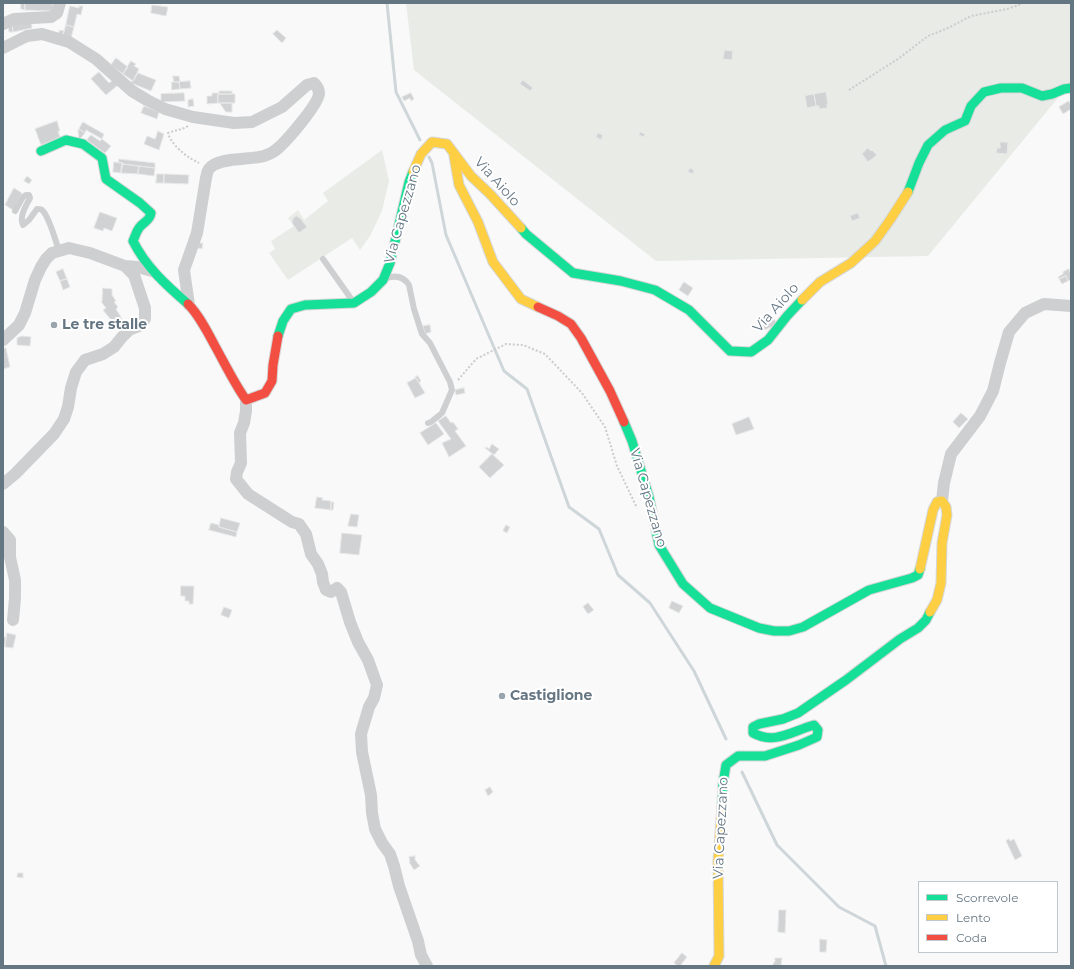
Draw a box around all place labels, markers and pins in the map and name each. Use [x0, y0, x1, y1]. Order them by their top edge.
place label: Le tre stalle [62, 317, 147, 333]
marker: Le tre stalle [49, 320, 59, 330]
place label: Castiglione [510, 688, 592, 704]
marker: Castiglione [497, 691, 507, 701]

